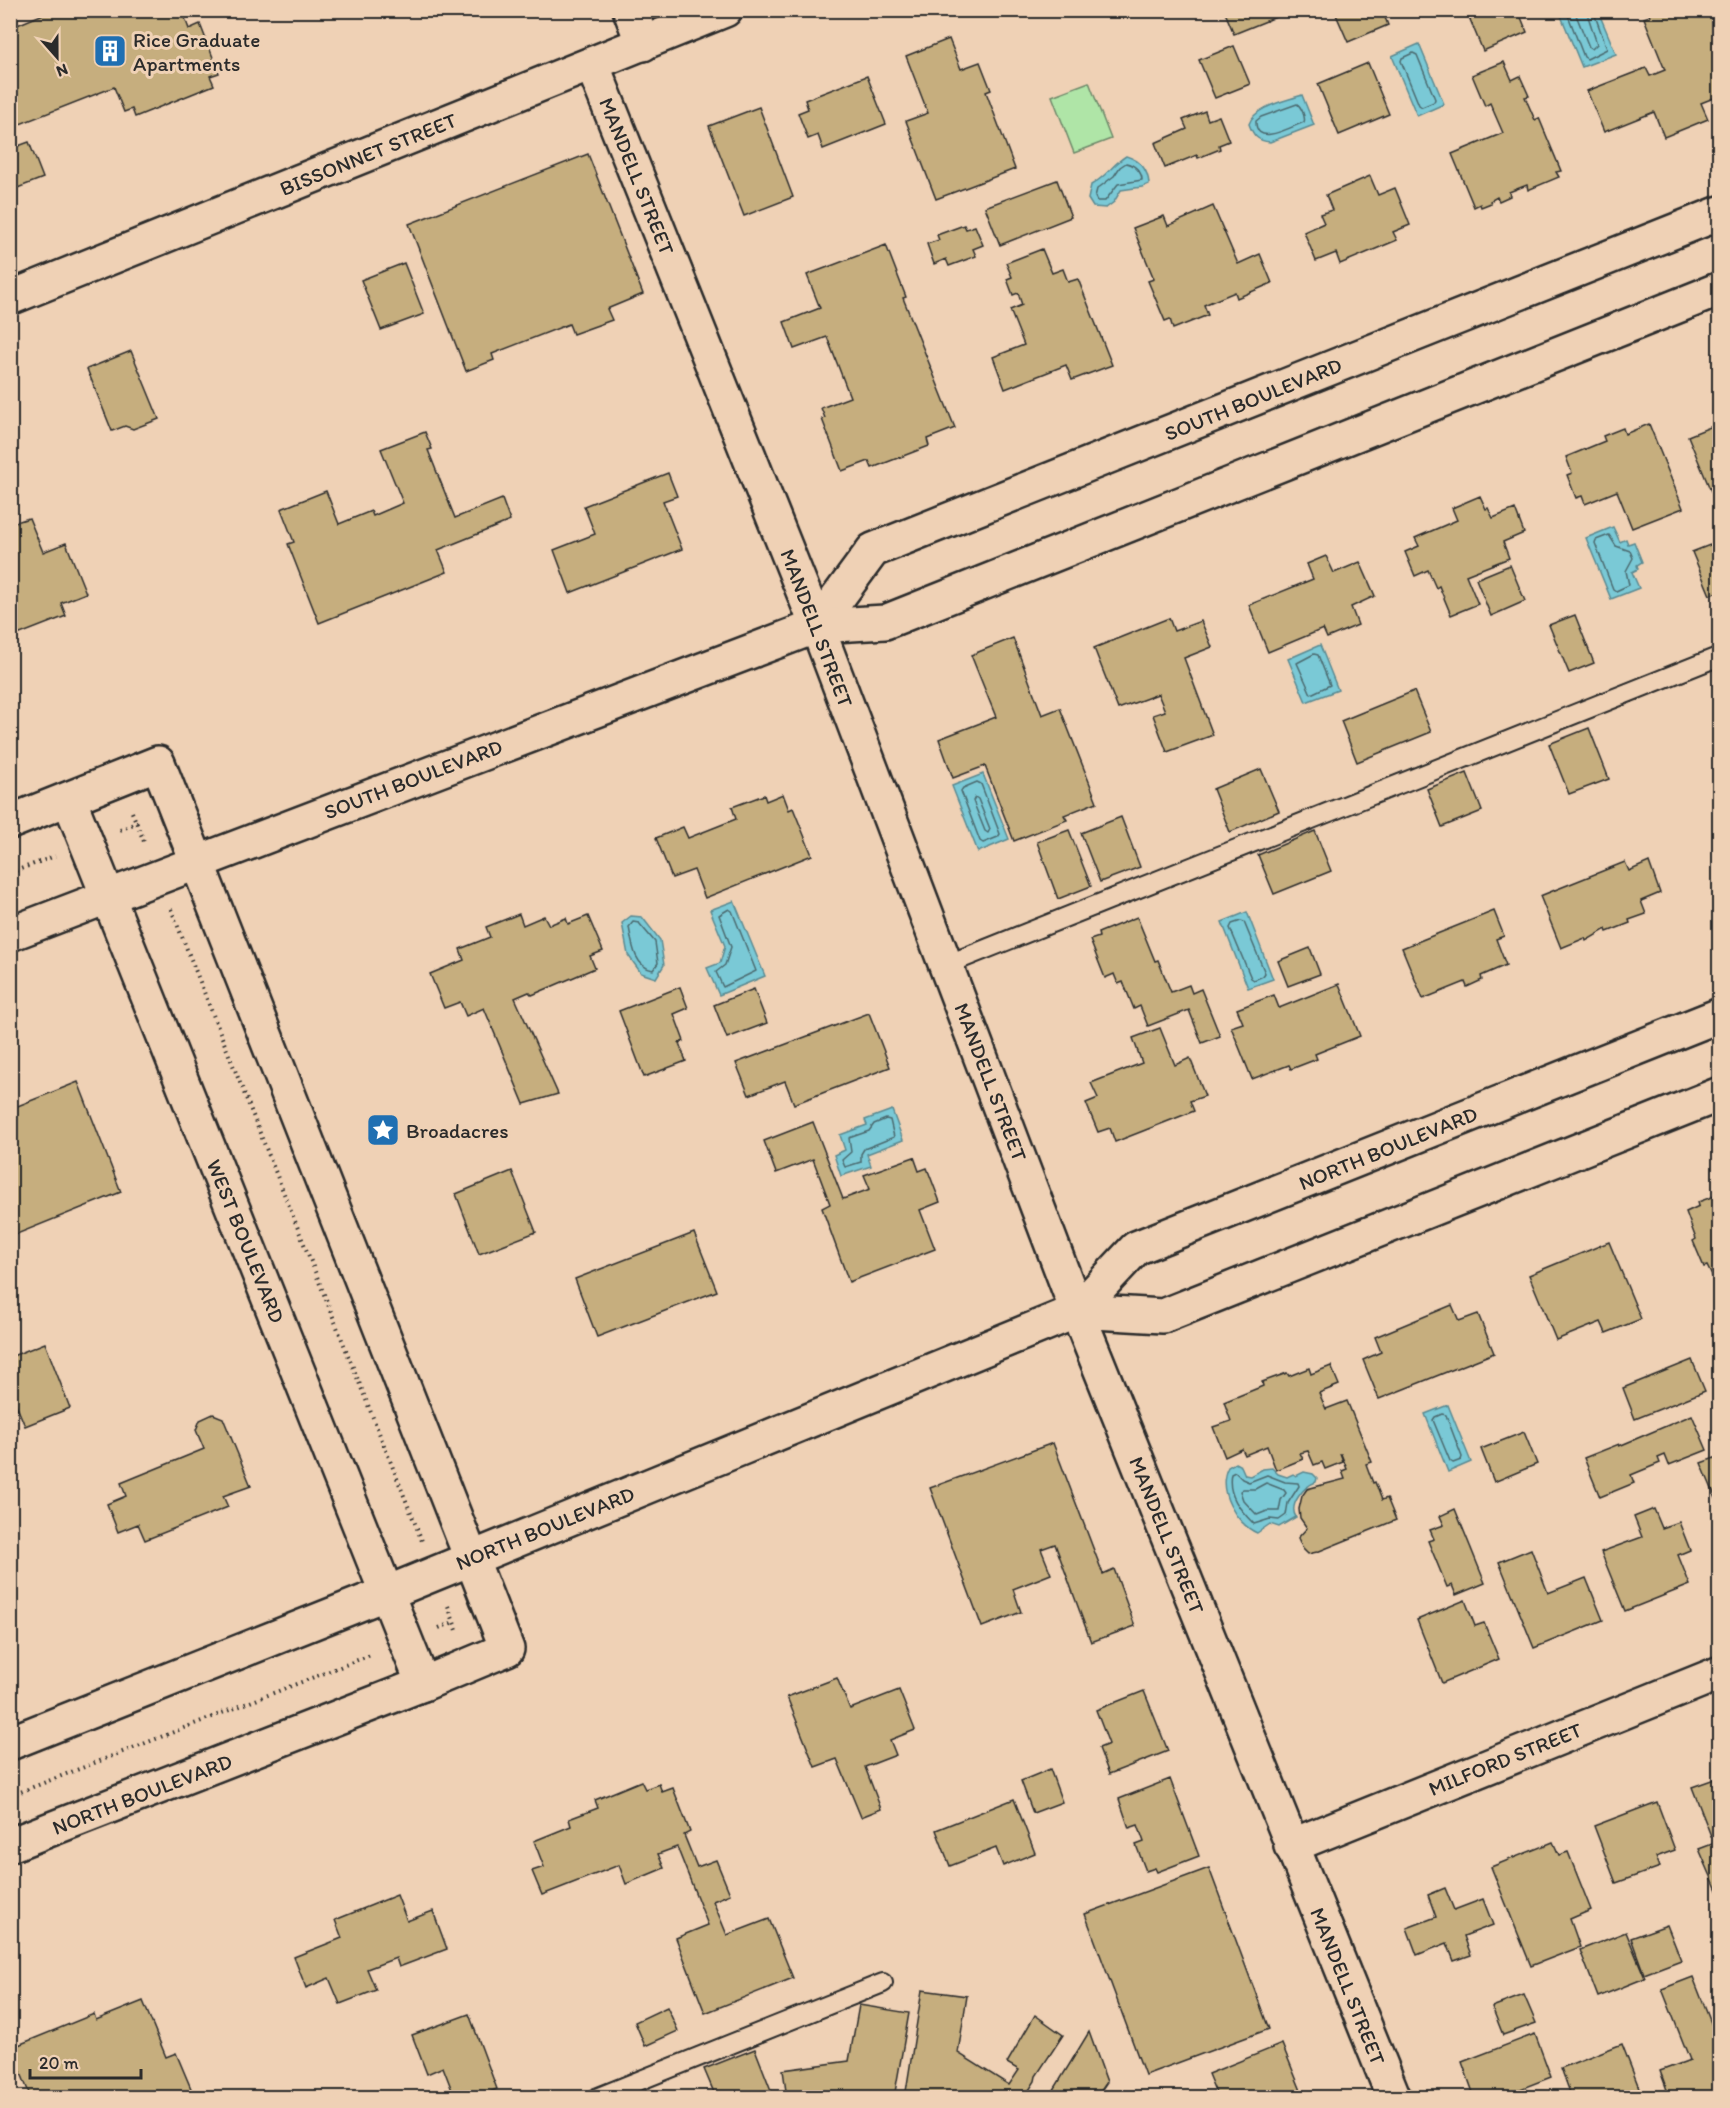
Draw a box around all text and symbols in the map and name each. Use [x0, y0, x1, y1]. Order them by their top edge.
north arrow [27, 27, 87, 87]
place label: Rice Graduate Apartments [133, 27, 260, 76]
building icon: Rice Graduate Apartments [92, 33, 128, 69]
text: N [54, 60, 71, 81]
street label: MANDELL STREET [594, 94, 680, 259]
street label: BISSONNET STREET [276, 107, 460, 201]
street label: SOUTH BOULEVARD [1161, 352, 1345, 446]
street label: MANDELL STREET [775, 545, 859, 711]
street label: SOUTH BOULEVARD [320, 734, 506, 824]
street label: MANDELL STREET [949, 999, 1033, 1165]
street label: NORTH BOULEVARD [1295, 1101, 1481, 1195]
place icon: Broadacres [365, 1112, 401, 1148]
place label: Broadacres [406, 1118, 509, 1143]
street label: WEST BOULEVARD [202, 1155, 290, 1327]
street label: MANDELL STREET [1124, 1453, 1210, 1618]
street label: NORTH BOULEVARD [452, 1481, 638, 1575]
street label: MILFORD STREET [1425, 1717, 1586, 1801]
street label: NORTH BOULEVARD [48, 1748, 236, 1840]
street label: MANDELL STREET [1305, 1904, 1391, 2069]
scale bar [30, 2042, 141, 2080]
text: 20 m [39, 2052, 79, 2074]

